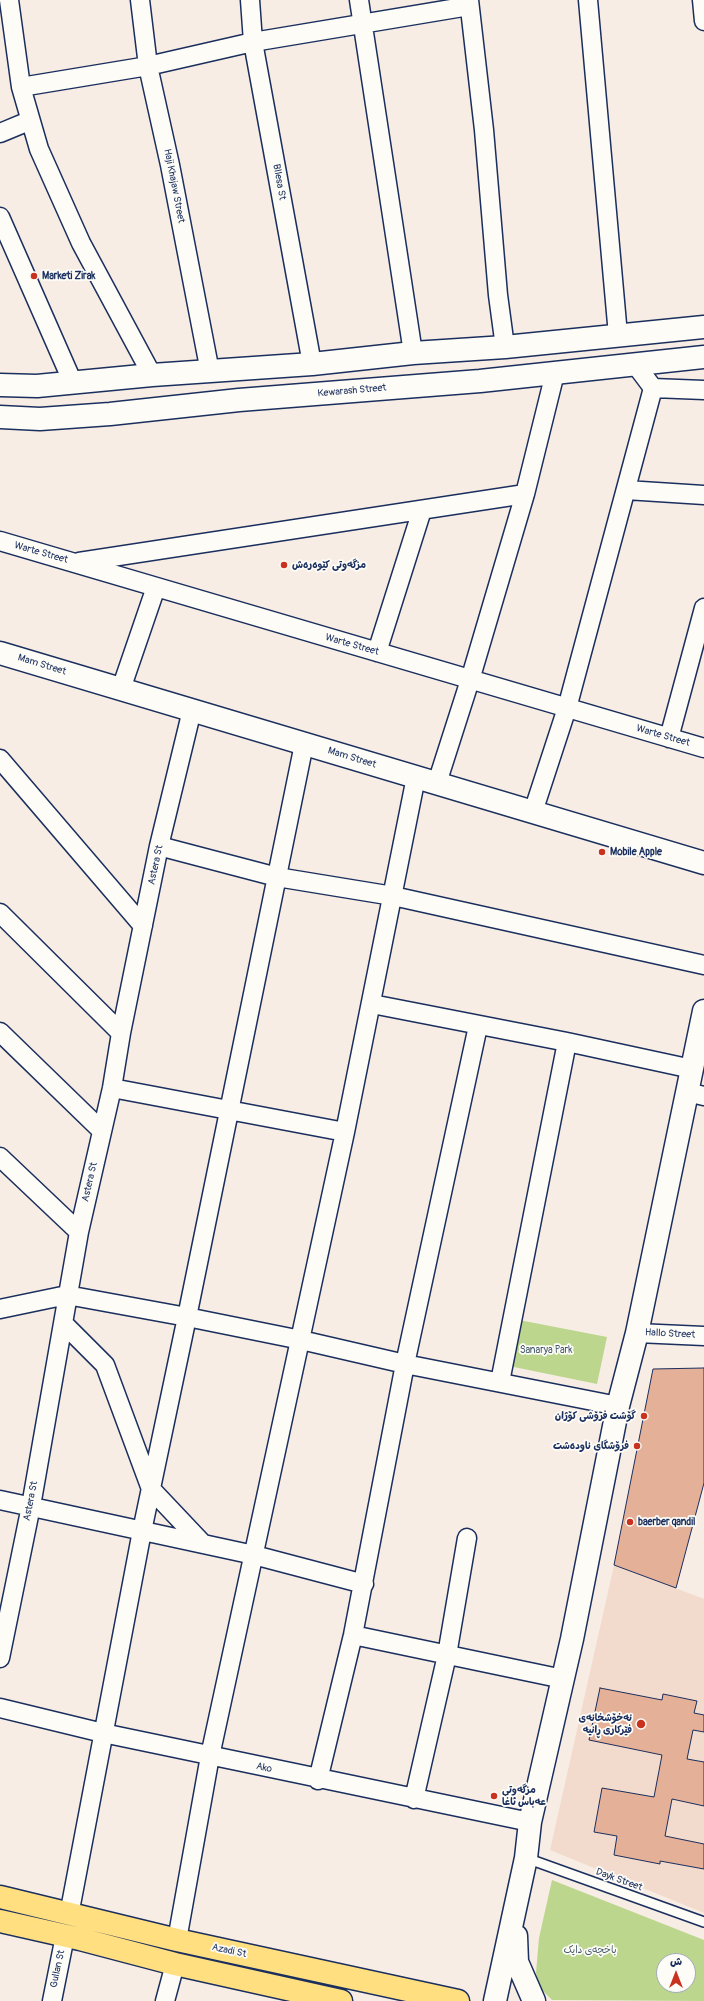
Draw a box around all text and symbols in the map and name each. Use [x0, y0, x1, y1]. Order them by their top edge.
street label: ‌Haji Khajaw Street [161, 148, 187, 224]
street label: Bllesa St [270, 163, 288, 201]
place label: Marketi Zirak [42, 270, 95, 282]
marker: Marketi Zirak [29, 271, 39, 281]
street label: Kewarash Street [317, 382, 387, 400]
street label: Warte Street [13, 540, 69, 566]
place label: مزگەوتی کێوەرەش [292, 559, 366, 571]
marker: مزگەوتی کێوەرەش [279, 560, 289, 570]
street label: Warte Street [324, 632, 380, 658]
street label: Mam Street [16, 652, 68, 678]
street label: Warte Street [635, 723, 691, 749]
street label: Mam Street [326, 745, 378, 771]
street label: Astera St [146, 844, 166, 886]
place label: Mobile Apple [610, 846, 662, 858]
marker: Mobile Apple [597, 847, 607, 857]
street label: Astera St [80, 1161, 100, 1203]
street label: Hallo Street [645, 1327, 695, 1341]
park label: Sanarya Park [520, 1344, 572, 1356]
place label: گۆشت فرۆشی کۆژان [555, 1410, 636, 1422]
marker: گۆشت فرۆشی کۆژان [639, 1411, 649, 1421]
place label: فرۆشگای ناوده‌شت [553, 1440, 629, 1452]
marker: فرۆشگای ناوده‌شت [632, 1441, 642, 1451]
street label: Astera St [21, 1480, 41, 1522]
place label: baerber qandil [638, 1516, 695, 1528]
marker: baerber qandil [625, 1517, 635, 1527]
place label: نەخۆشخانەی فێرکاری ڕانیە [578, 1712, 632, 1736]
marker: نەخۆشخانەی فێرکاری ڕانیە [635, 1718, 647, 1730]
street label: Ako [255, 1760, 273, 1776]
place label: مزگەوتی عەباس ئاغا [502, 1784, 546, 1808]
marker: مزگەوتی عەباس ئاغا [489, 1791, 499, 1801]
street label: Dayk Street [594, 1866, 644, 1894]
street label: Azadi St [211, 1941, 247, 1961]
park label: باخچەی دایک [563, 1944, 617, 1956]
street label: Gullan St [48, 1949, 68, 1989]
north arrow [656, 1953, 696, 1993]
text: ش [670, 1955, 682, 1968]

